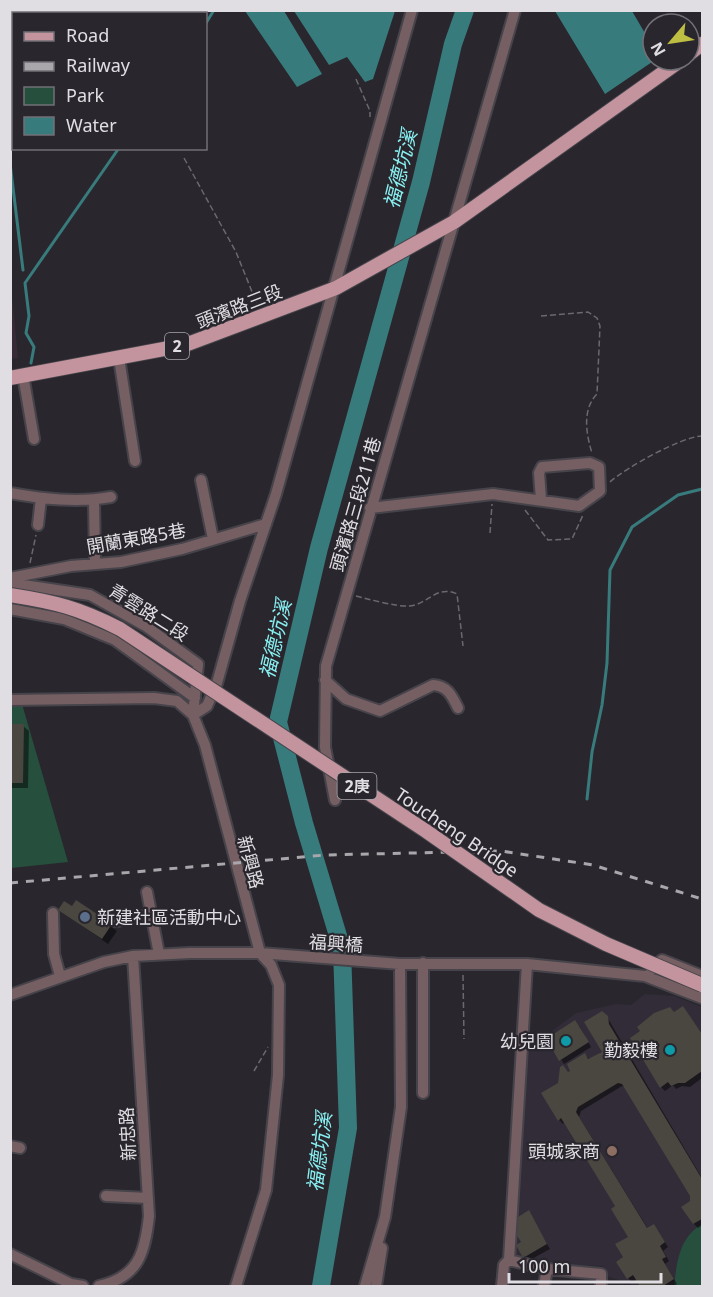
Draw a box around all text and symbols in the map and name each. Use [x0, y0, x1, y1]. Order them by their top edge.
legend [12, 12, 207, 150]
north arrow [641, 12, 701, 72]
text: Road [66, 23, 109, 47]
text: N [645, 38, 671, 60]
text: Railway [66, 53, 131, 77]
text: Park [66, 83, 104, 107]
text: Water [66, 113, 117, 137]
water label: 福德坑溪 [377, 124, 424, 211]
street label: 頭濱路三段 [193, 279, 285, 333]
road number: 2 [165, 333, 189, 359]
street label: 頭濱路三段211巷 [324, 434, 386, 574]
street label: 開蘭東路5巷 [85, 517, 187, 559]
street label: 青雲路二段 [104, 578, 194, 646]
water label: 福德坑溪 [253, 594, 298, 681]
road number: 2庚 [338, 773, 376, 799]
street label: Toucheng Bridge [391, 782, 523, 882]
street label: 新興路 [232, 833, 270, 891]
place label: 新建社區活動中心 [97, 905, 241, 929]
marker: 新建社區活動中心 [78, 910, 92, 924]
street label: 福興橋 [308, 929, 364, 957]
place label: 幼兒園 [500, 1029, 554, 1053]
marker: 幼兒園 [559, 1034, 573, 1048]
place label: 勤毅樓 [604, 1038, 658, 1062]
marker: 勤毅樓 [663, 1043, 677, 1057]
street label: 新忠路 [114, 1106, 140, 1162]
water label: 福德坑溪 [301, 1108, 338, 1193]
place label: 頭城家商 [528, 1139, 600, 1163]
marker: 頭城家商 [605, 1144, 619, 1158]
scale bar [509, 1246, 660, 1284]
text: 100 m [518, 1254, 570, 1278]

